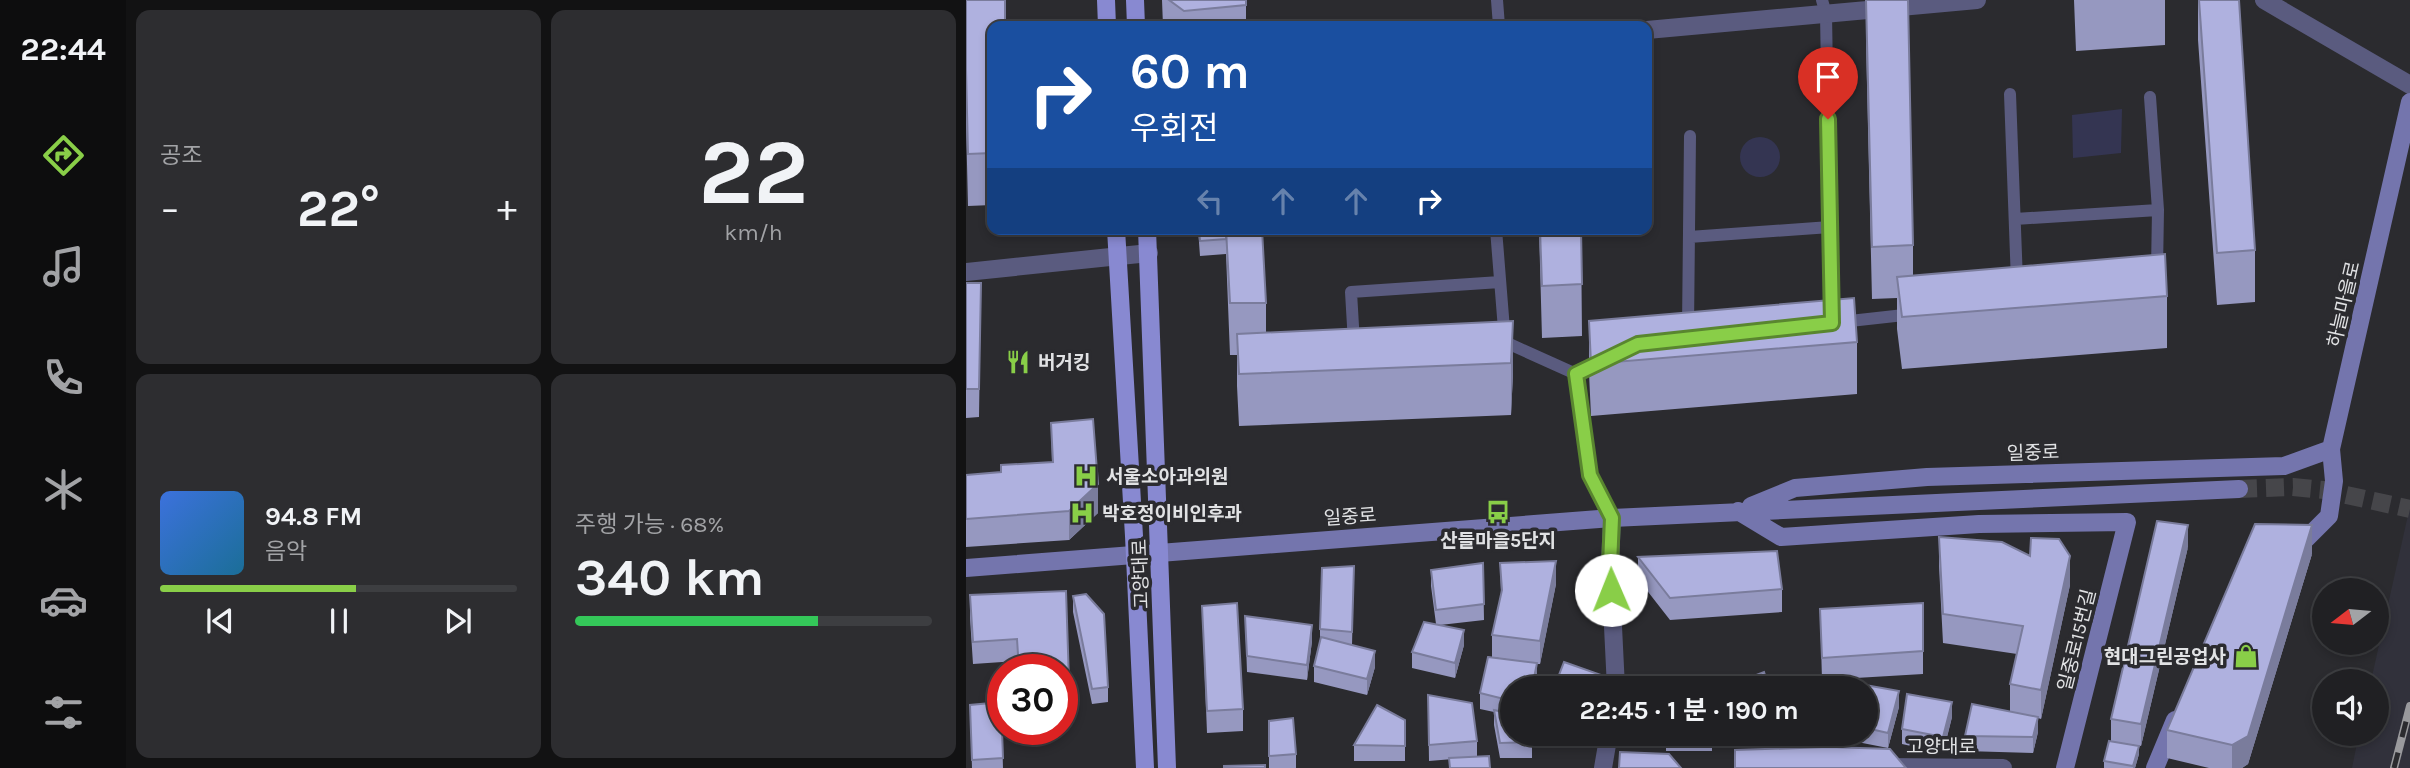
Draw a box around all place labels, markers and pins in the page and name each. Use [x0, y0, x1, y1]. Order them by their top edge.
pin [1798, 47, 1858, 119]
restaurant icon: 버거킹 [1004, 348, 1032, 376]
place label: 버거킹 [1038, 352, 1090, 374]
hospital icon: 서울소아과의원 [1072, 462, 1100, 490]
place label: 서울소아과의원 [1106, 466, 1228, 488]
bus stop icon: 산들마을5단지 [1484, 498, 1512, 526]
hospital icon: 박호정이비인후과 [1068, 499, 1096, 527]
place label: 박호정이비인후과 [1102, 503, 1242, 525]
place label: 산들마을5단지 [1440, 530, 1556, 552]
shop icon: 현대그린공업사 [2232, 642, 2260, 670]
place label: 현대그린공업사 [2104, 646, 2227, 668]

